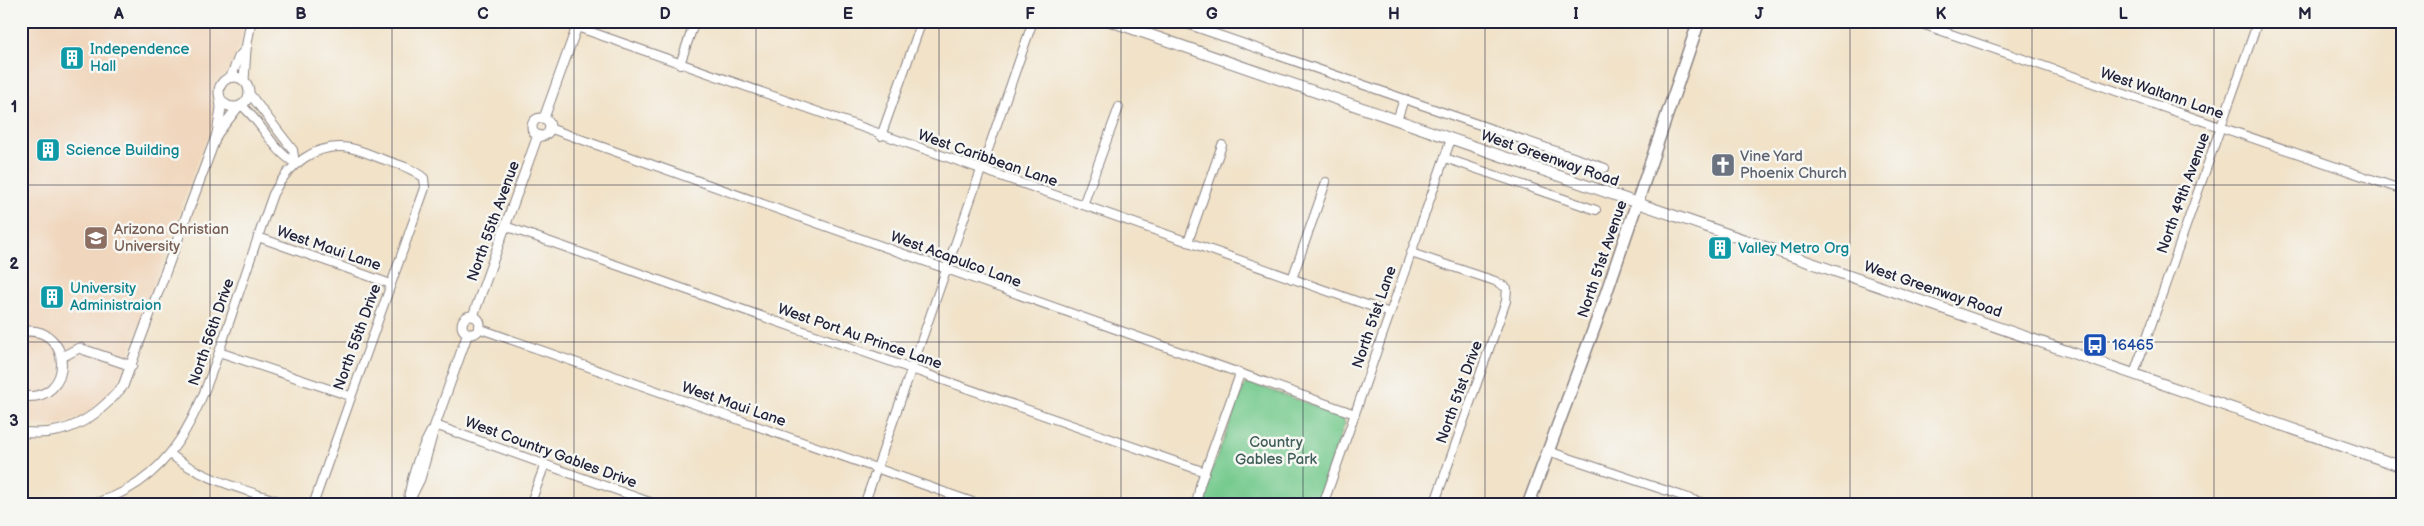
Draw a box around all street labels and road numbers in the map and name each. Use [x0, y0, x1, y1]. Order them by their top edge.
street label: West Waltann Lane [2098, 63, 2226, 124]
street label: West Caribbean Lane [915, 126, 1060, 191]
street label: West Greenway Road [1478, 126, 1621, 191]
street label: North 49th Avenue [2153, 130, 2214, 256]
street label: North 55th Avenue [463, 158, 524, 284]
street label: North 51st Avenue [1573, 198, 1632, 320]
street label: West Maui Lane [274, 222, 384, 275]
street label: West Acapulco Lane [888, 227, 1024, 292]
street label: West Greenway Road [1861, 257, 2004, 322]
street label: North 51st Lane [1348, 263, 1401, 371]
street label: North 56th Drive [184, 276, 239, 388]
street label: North 55th Drive [329, 281, 386, 393]
street label: West Port Au Prince Lane [775, 299, 945, 374]
street label: North 51st Drive [1432, 338, 1487, 446]
street label: West Maui Lane [679, 378, 789, 431]
street label: West Country Gables Drive [462, 413, 639, 492]

